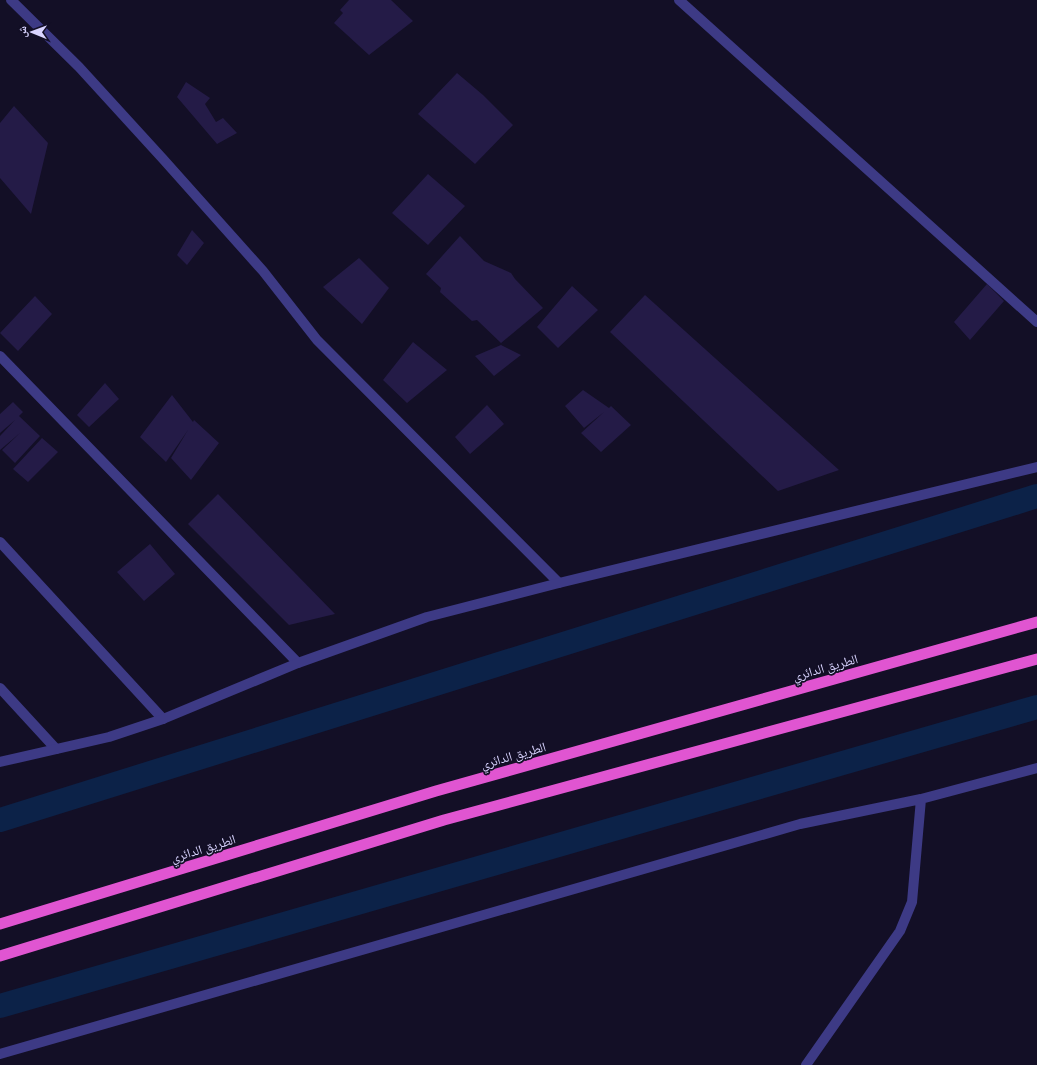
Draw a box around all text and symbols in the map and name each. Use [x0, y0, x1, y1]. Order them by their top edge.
north arrow [12, 12, 52, 52]
text: ش [16, 26, 30, 38]
street label: الطريق الدائري [791, 651, 860, 687]
street label: الطريق الدائري [479, 739, 548, 775]
street label: الطريق الدائري [169, 831, 238, 869]

